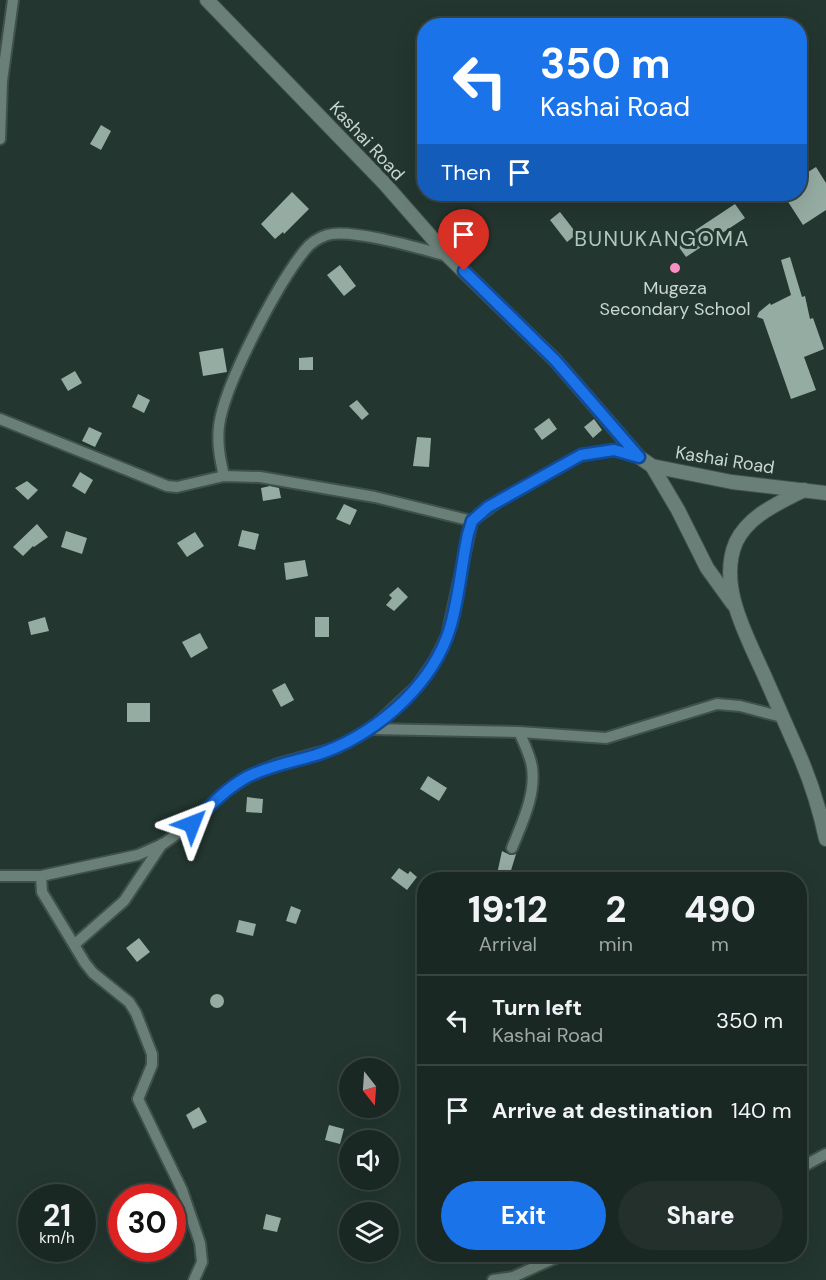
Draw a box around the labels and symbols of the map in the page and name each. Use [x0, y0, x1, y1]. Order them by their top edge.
street label: Kashai Road [324, 96, 410, 186]
pin [438, 209, 489, 271]
district label: BUNUKANGOMA [574, 225, 750, 253]
marker: Mugeza Secondary School [668, 261, 682, 275]
place label: Mugeza Secondary School [600, 276, 750, 321]
street label: Kashai Road [674, 440, 776, 480]
position arrow [160, 792, 224, 856]
north arrow [339, 1058, 399, 1118]
speed limit sign: 30 [108, 1184, 186, 1262]

